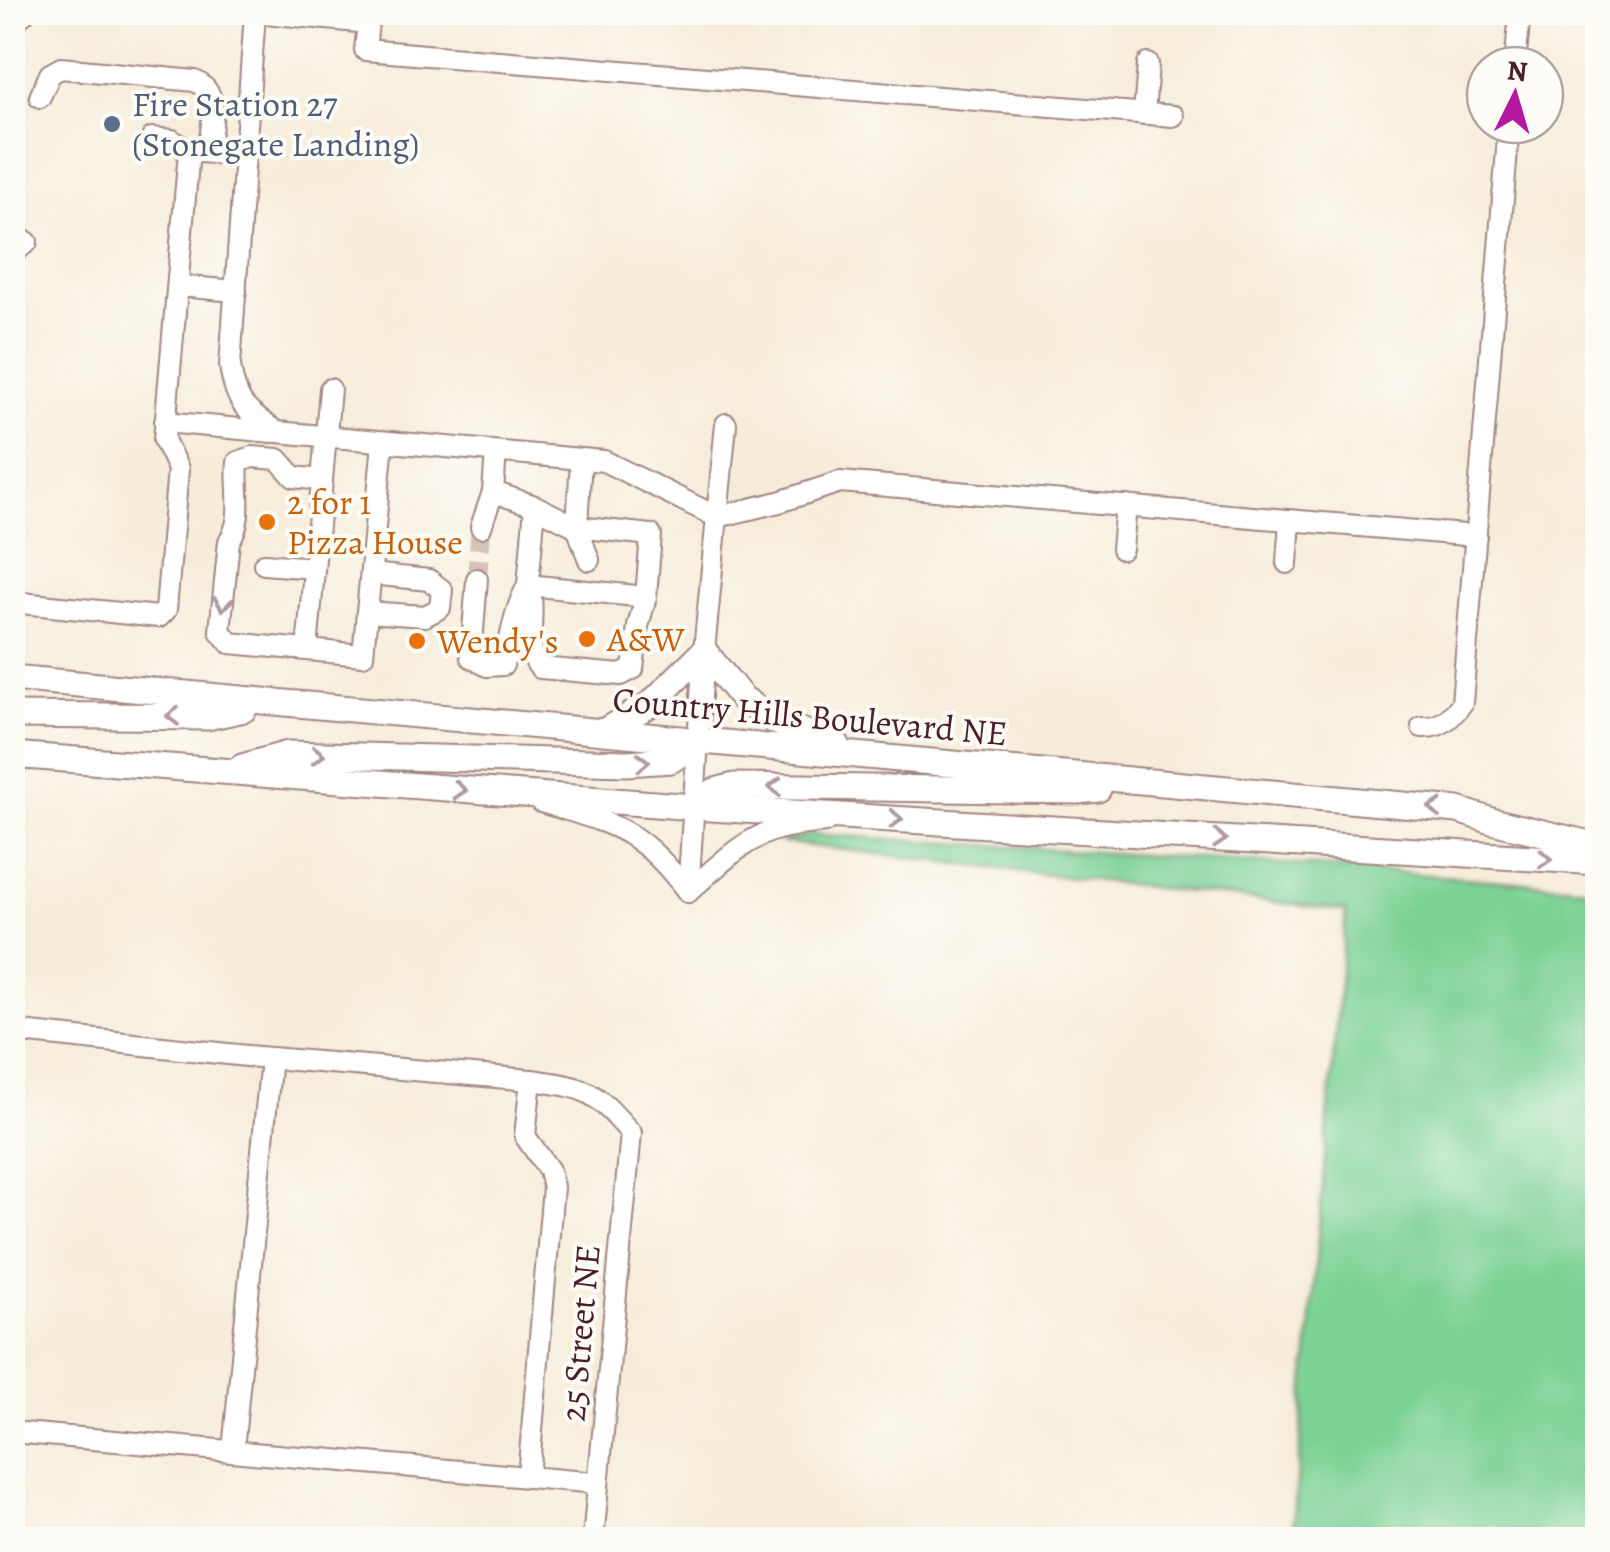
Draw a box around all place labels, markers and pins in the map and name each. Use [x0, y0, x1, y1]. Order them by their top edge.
place label: Fire Station 27 (Stonegate Landing) [132, 80, 419, 168]
marker: Fire Station 27 (Stonegate Landing) [101, 113, 123, 135]
place label: 2 for 1 Pizza House [287, 478, 463, 566]
marker: 2 for 1 Pizza House [256, 511, 278, 533]
place label: A&W [606, 615, 685, 663]
place label: Wendy's [436, 617, 559, 665]
marker: A&W [576, 628, 598, 650]
marker: Wendy's [406, 630, 428, 652]

